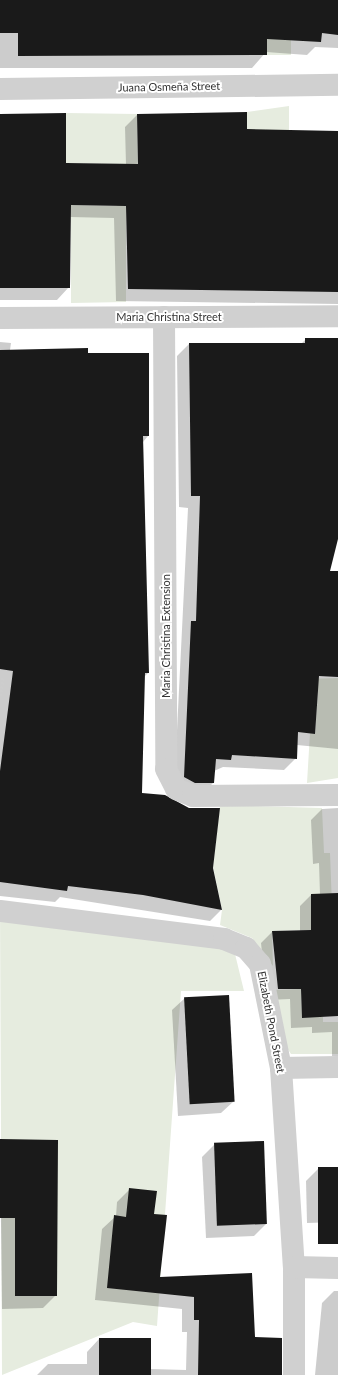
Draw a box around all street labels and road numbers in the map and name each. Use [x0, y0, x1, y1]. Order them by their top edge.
street label: Juana Osmeña Street [118, 80, 220, 94]
street label: Maria Christina Street [116, 310, 222, 324]
street label: Maria Christina Extension [159, 574, 173, 698]
street label: Elizabeth Pond Street [255, 970, 287, 1074]

